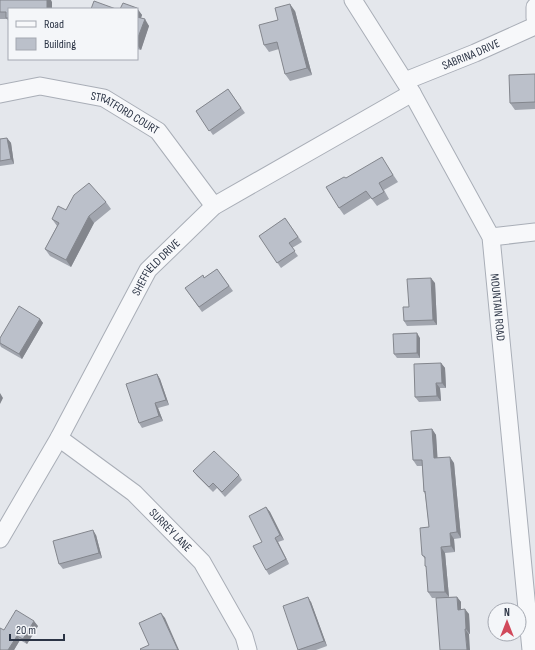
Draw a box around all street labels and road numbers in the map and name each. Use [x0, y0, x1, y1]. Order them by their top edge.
street label: SABRINA DRIVE [440, 35, 502, 73]
street label: STRATFORD COURT [90, 88, 162, 138]
street label: SHEFFIELD DRIVE [128, 236, 183, 298]
street label: MOUNTAIN ROAD [487, 273, 509, 342]
street label: SURREY LANE [146, 505, 195, 555]

